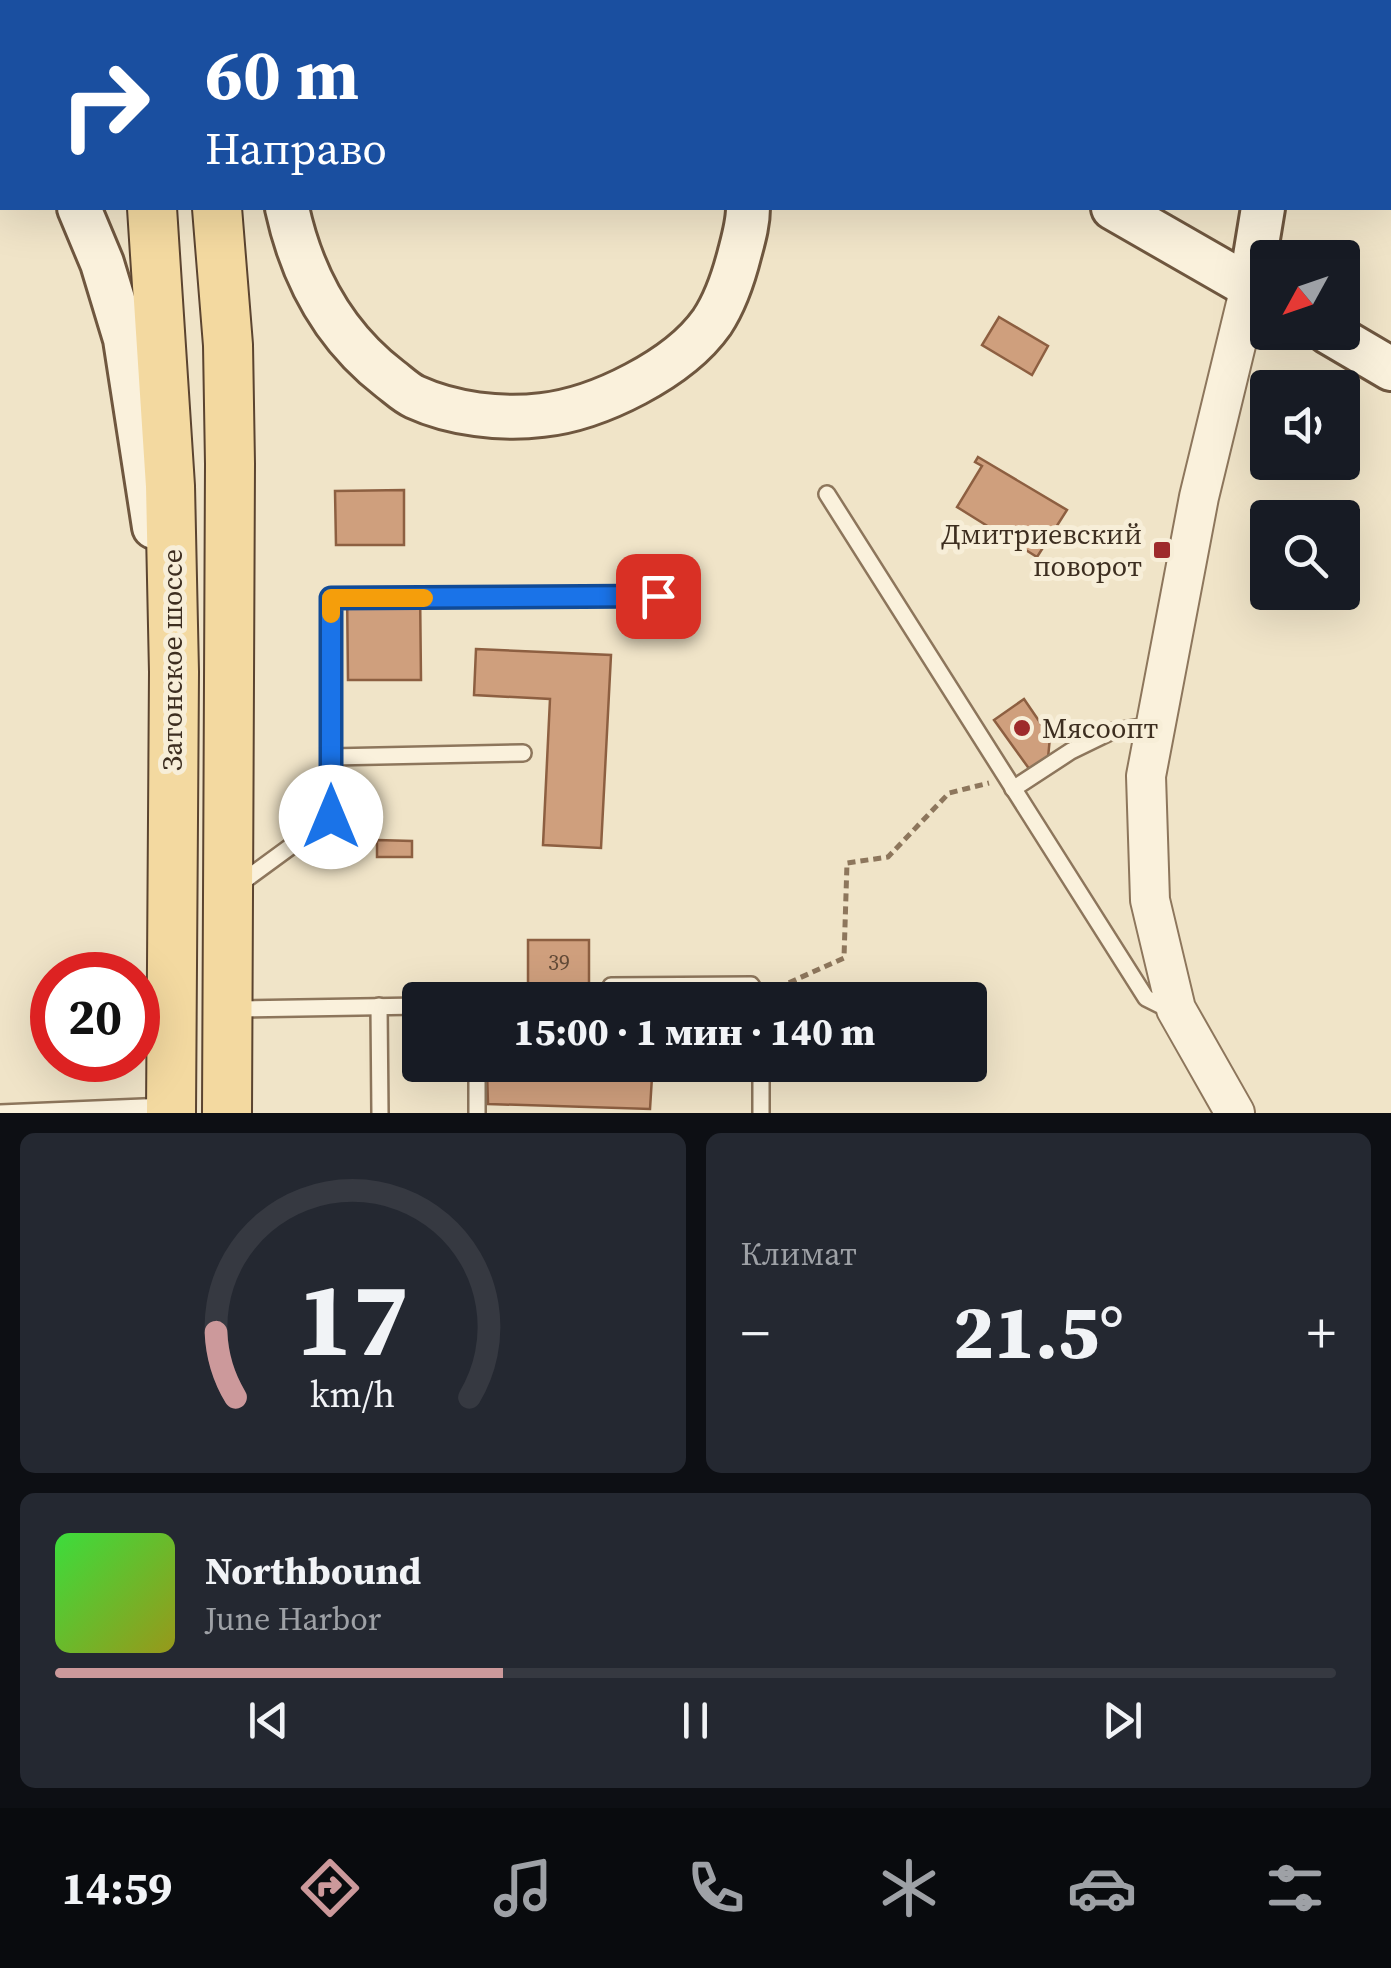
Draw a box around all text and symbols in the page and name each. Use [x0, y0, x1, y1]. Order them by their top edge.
text: 60 m [205, 26, 359, 122]
icon: right [40, 40, 170, 170]
text: Направо [205, 117, 387, 179]
north arrow [1250, 240, 1360, 350]
map controls [1250, 240, 1360, 610]
button: sound [1250, 370, 1360, 480]
button: search [1250, 500, 1360, 610]
place label: Дмитриевский поворот [941, 515, 1142, 585]
marker: Дмитриевский поворот [1151, 539, 1173, 561]
street label: Затонское шоссе [153, 549, 191, 771]
pin [616, 554, 701, 639]
icon: arrive [631, 569, 686, 624]
place label: Мясоопт [1042, 709, 1159, 747]
marker: Мясоопт [1011, 717, 1033, 739]
position arrow [279, 765, 383, 869]
house number: 39 [548, 947, 570, 977]
speed limit sign: 20 [30, 952, 160, 1082]
text: 15:00 · 1 мин · 140 m [514, 1006, 875, 1058]
text: Климат [741, 1232, 857, 1276]
text: 17 [296, 1247, 409, 1390]
text: 21.5° [953, 1280, 1124, 1383]
text: − [741, 1295, 770, 1370]
text: + [1307, 1295, 1336, 1370]
text: km/h [310, 1370, 395, 1419]
text: Northbound [205, 1545, 421, 1597]
text: June Harbor [205, 1597, 381, 1641]
icon: previous [241, 1693, 296, 1748]
icon: pause [668, 1693, 723, 1748]
icon: next [1095, 1693, 1150, 1748]
icon: directions [295, 1853, 365, 1923]
icon: music [488, 1853, 558, 1923]
icon: phone [681, 1853, 751, 1923]
icon: climate [874, 1853, 944, 1923]
icon: car [1067, 1853, 1137, 1923]
icon: filters [1260, 1853, 1330, 1923]
text: 14:59 [61, 1857, 172, 1919]

